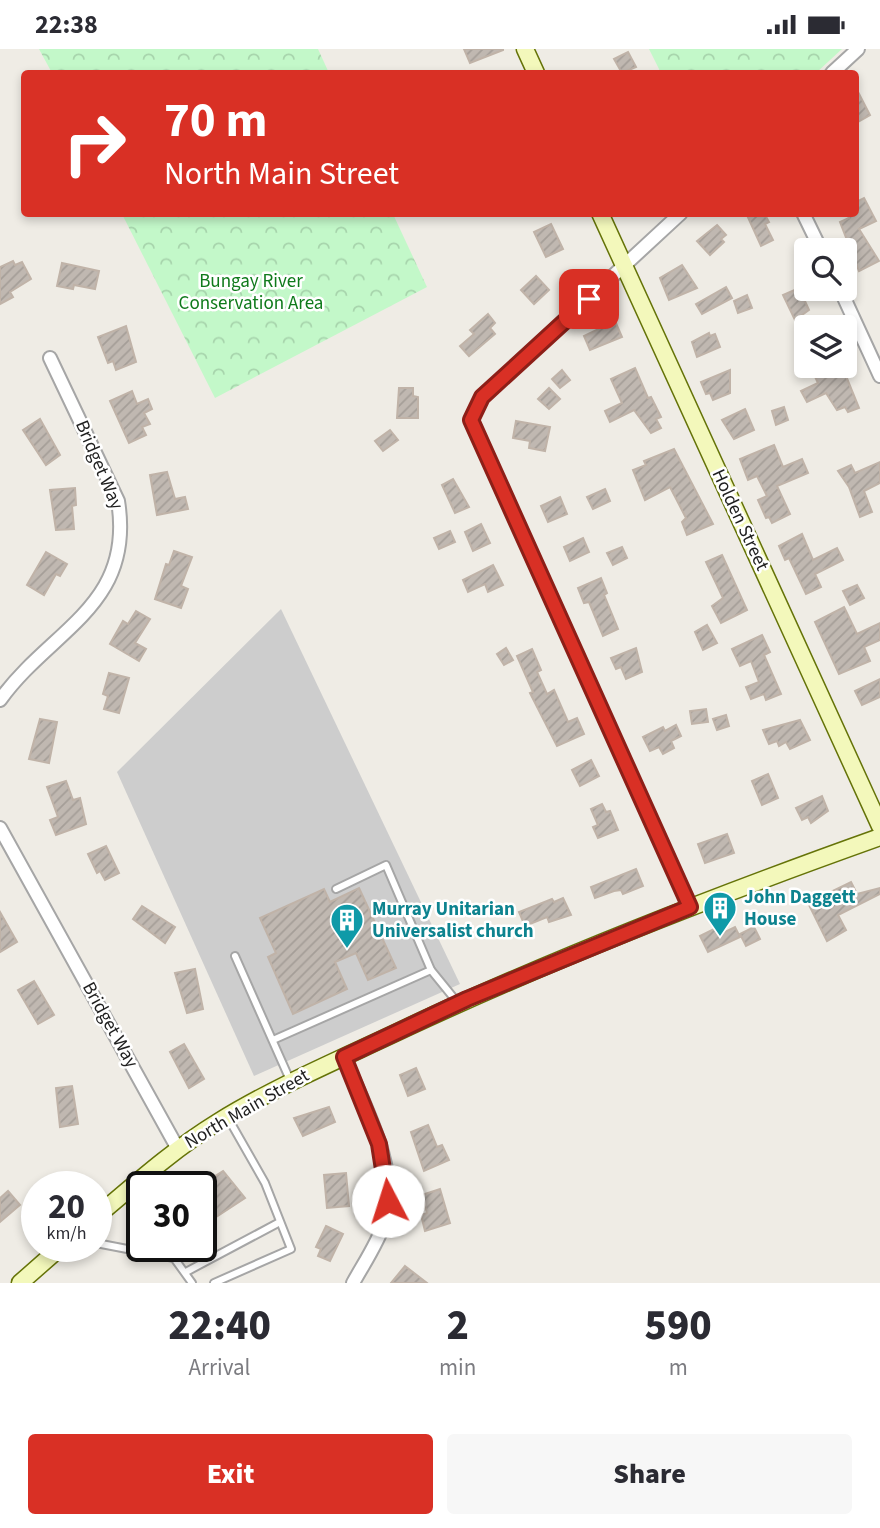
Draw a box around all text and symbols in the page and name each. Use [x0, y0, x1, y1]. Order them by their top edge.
text: 22:38 [35, 6, 98, 43]
text: 70 m [164, 86, 268, 156]
icon: right [49, 98, 140, 189]
text: North Main Street [164, 151, 399, 197]
map controls [794, 238, 857, 378]
button: search [794, 238, 857, 301]
park label: Bungay River Conservation Area [179, 268, 323, 317]
pin [559, 269, 619, 329]
icon: arrive [570, 280, 608, 318]
button: layers [794, 315, 857, 378]
street label: Bridget Way [68, 416, 130, 514]
street label: Holden Street [705, 465, 776, 576]
place label: John Daggett House [744, 884, 856, 933]
building icon: John Daggett House [701, 889, 739, 938]
place label: Murray Unitarian Universalist church [372, 896, 534, 945]
building icon: Murray Unitarian Universalist church [328, 901, 366, 950]
street label: Bridget Way [75, 977, 145, 1073]
street label: North Main Street [180, 1062, 315, 1156]
position arrow [351, 1164, 425, 1238]
speed limit sign: 30 [126, 1171, 217, 1262]
text: 20 [48, 1182, 85, 1232]
text: km/h [47, 1221, 86, 1246]
text: 22:40 [168, 1296, 271, 1356]
text: 2 [446, 1296, 469, 1356]
text: 590 [645, 1296, 712, 1356]
text: Arrival [189, 1351, 250, 1384]
text: min [439, 1351, 476, 1384]
text: m [669, 1351, 688, 1384]
button: Exit [28, 1434, 433, 1514]
button: Share [447, 1434, 852, 1514]

